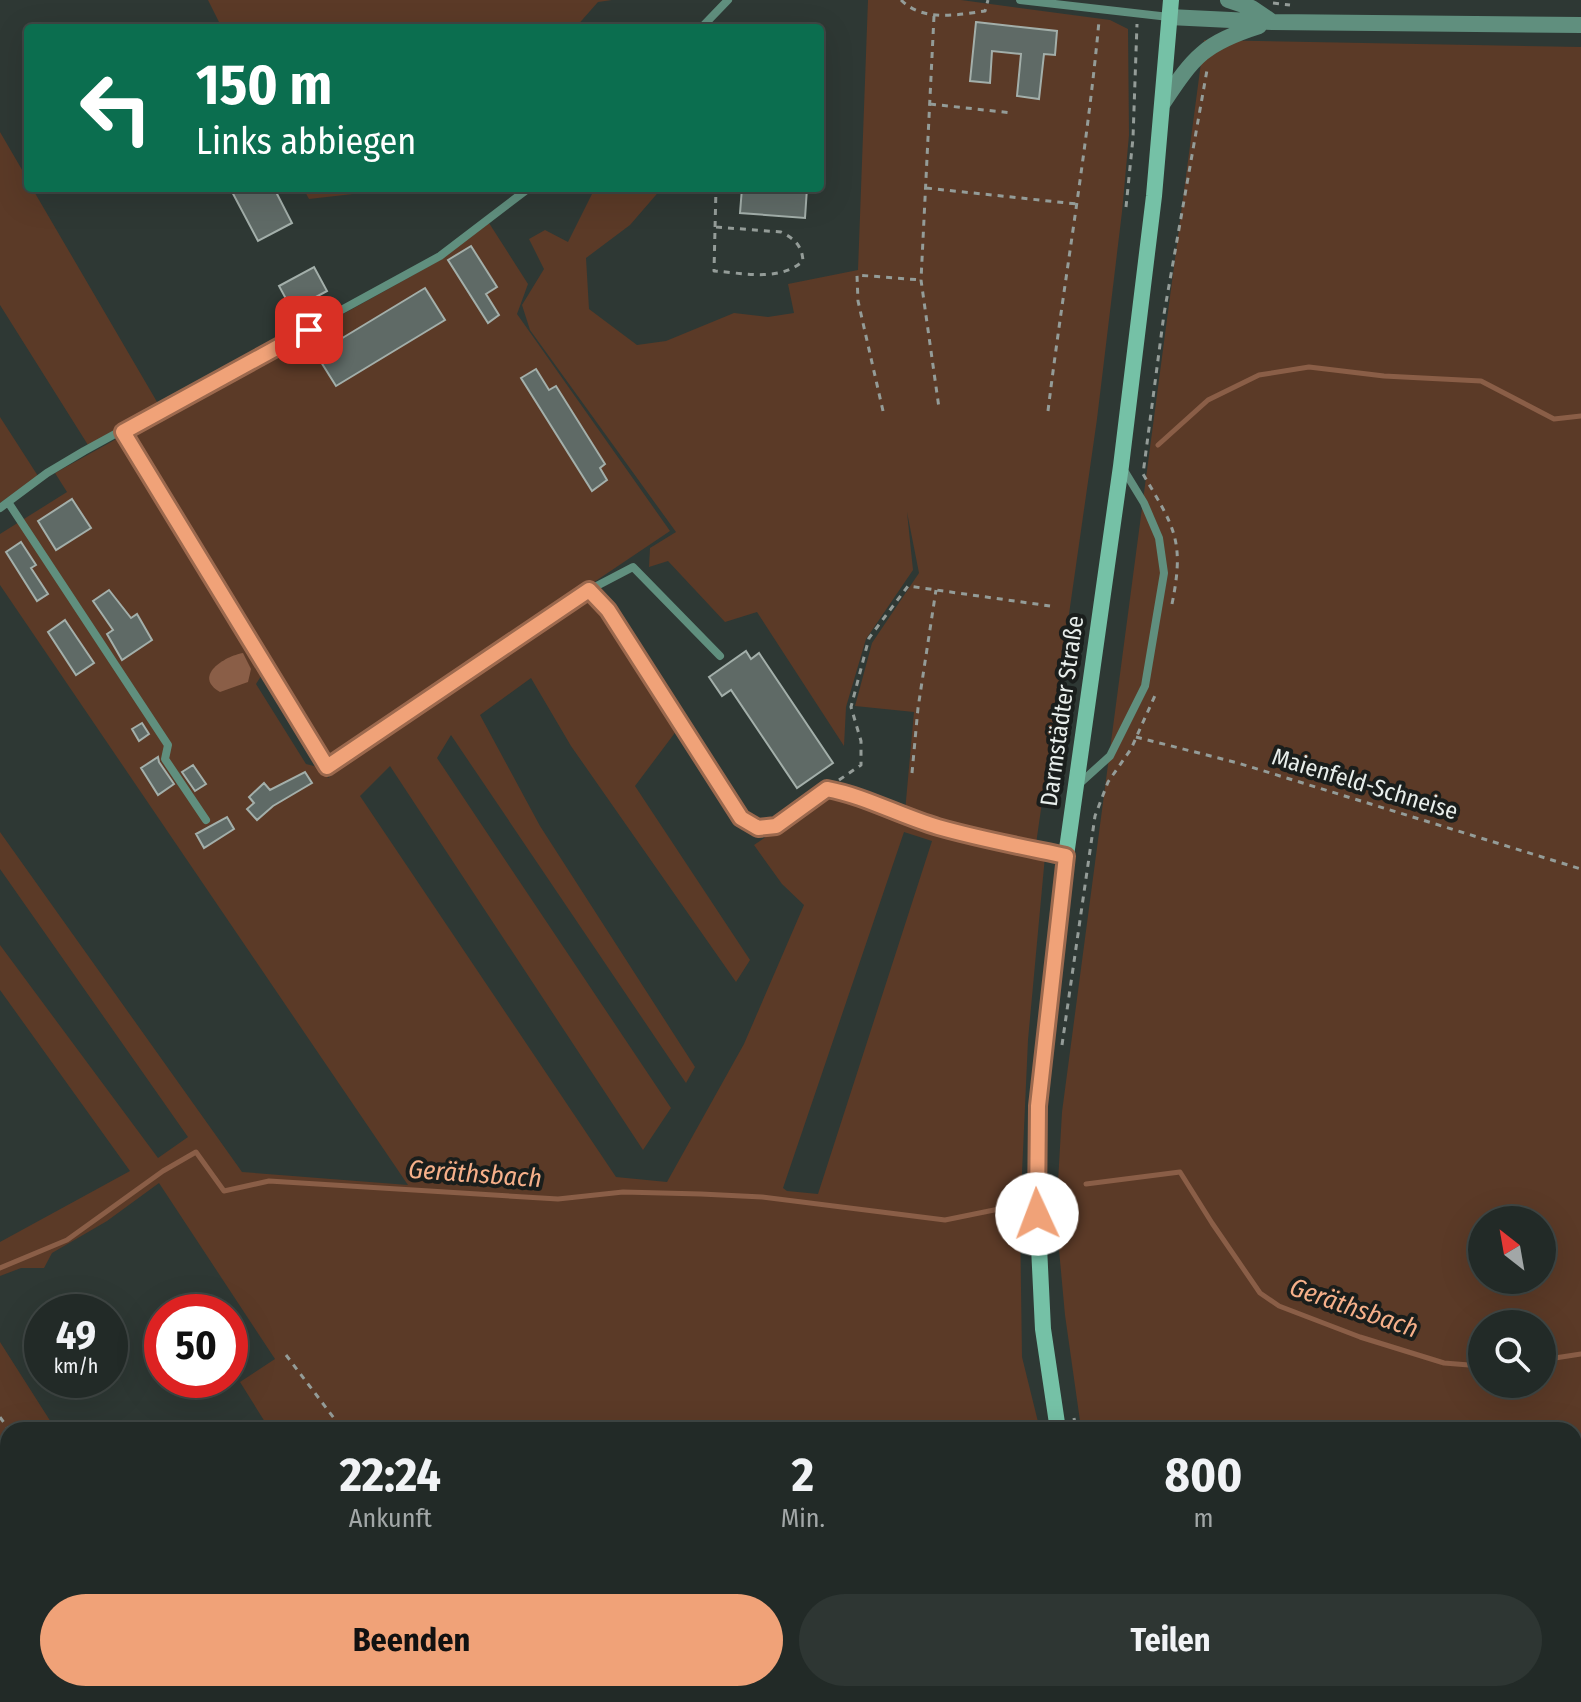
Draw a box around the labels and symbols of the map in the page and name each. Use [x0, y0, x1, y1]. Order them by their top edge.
pin [275, 296, 343, 364]
street label: Darmstädter Straße [1035, 614, 1089, 808]
street label: Maienfeld-Schneise [1269, 742, 1461, 826]
water label: Geräthsbach [407, 1154, 543, 1194]
position arrow [995, 1172, 1079, 1256]
north arrow [1468, 1206, 1556, 1294]
water label: Geräthsbach [1286, 1272, 1422, 1344]
speed limit sign: 50 [144, 1294, 248, 1398]

